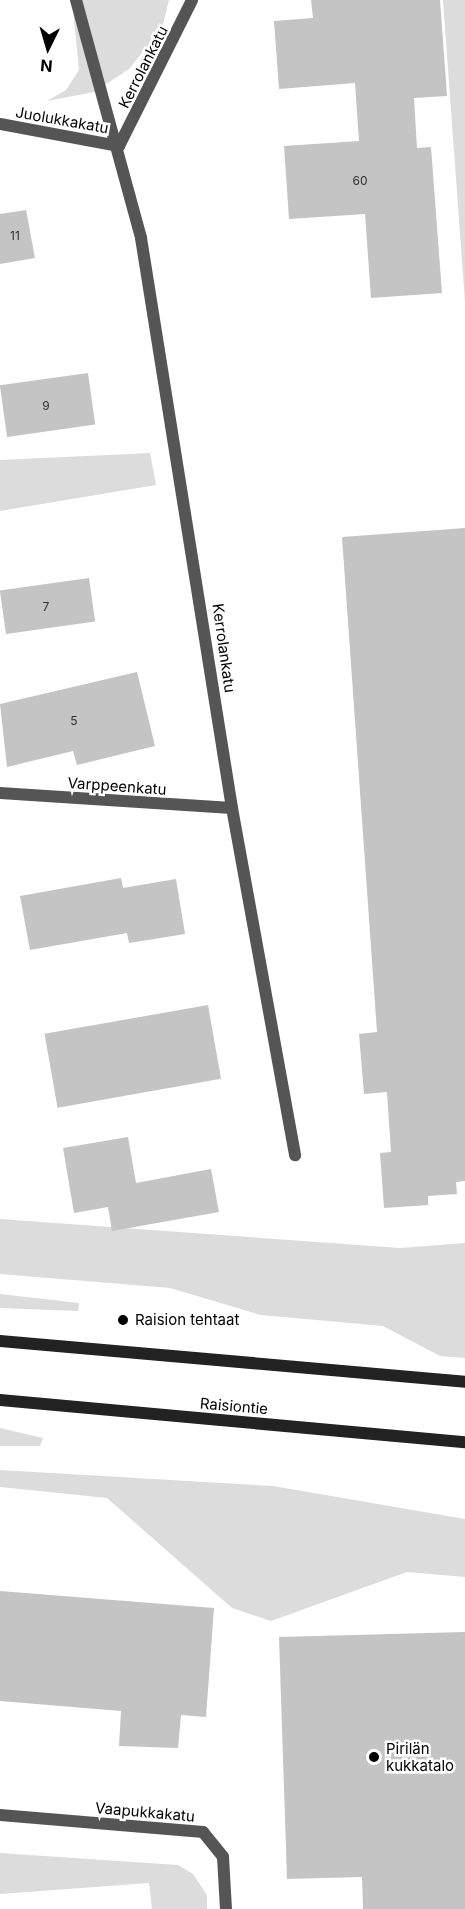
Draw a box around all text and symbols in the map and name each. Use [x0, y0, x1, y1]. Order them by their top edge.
north arrow [18, 18, 78, 78]
street label: Kerrolankatu [115, 23, 171, 111]
text: N [39, 55, 53, 76]
street label: Juolukkakatu [14, 103, 110, 137]
house number: 60 [352, 174, 368, 188]
house number: 11 [10, 229, 20, 243]
house number: 9 [42, 399, 50, 413]
house number: 7 [43, 600, 49, 614]
street label: Kerrolankatu [209, 602, 239, 694]
house number: 5 [70, 714, 78, 728]
street label: Varppeenkatu [67, 774, 167, 798]
place label: Raision tehtaat [135, 1311, 239, 1329]
marker: Raision tehtaat [116, 1313, 130, 1327]
street label: Raisiontie [199, 1394, 269, 1418]
place label: Pirilän kukkatalo [386, 1739, 454, 1774]
marker: Pirilän kukkatalo [367, 1750, 381, 1764]
street label: Vaapukkakatu [95, 1799, 195, 1825]

